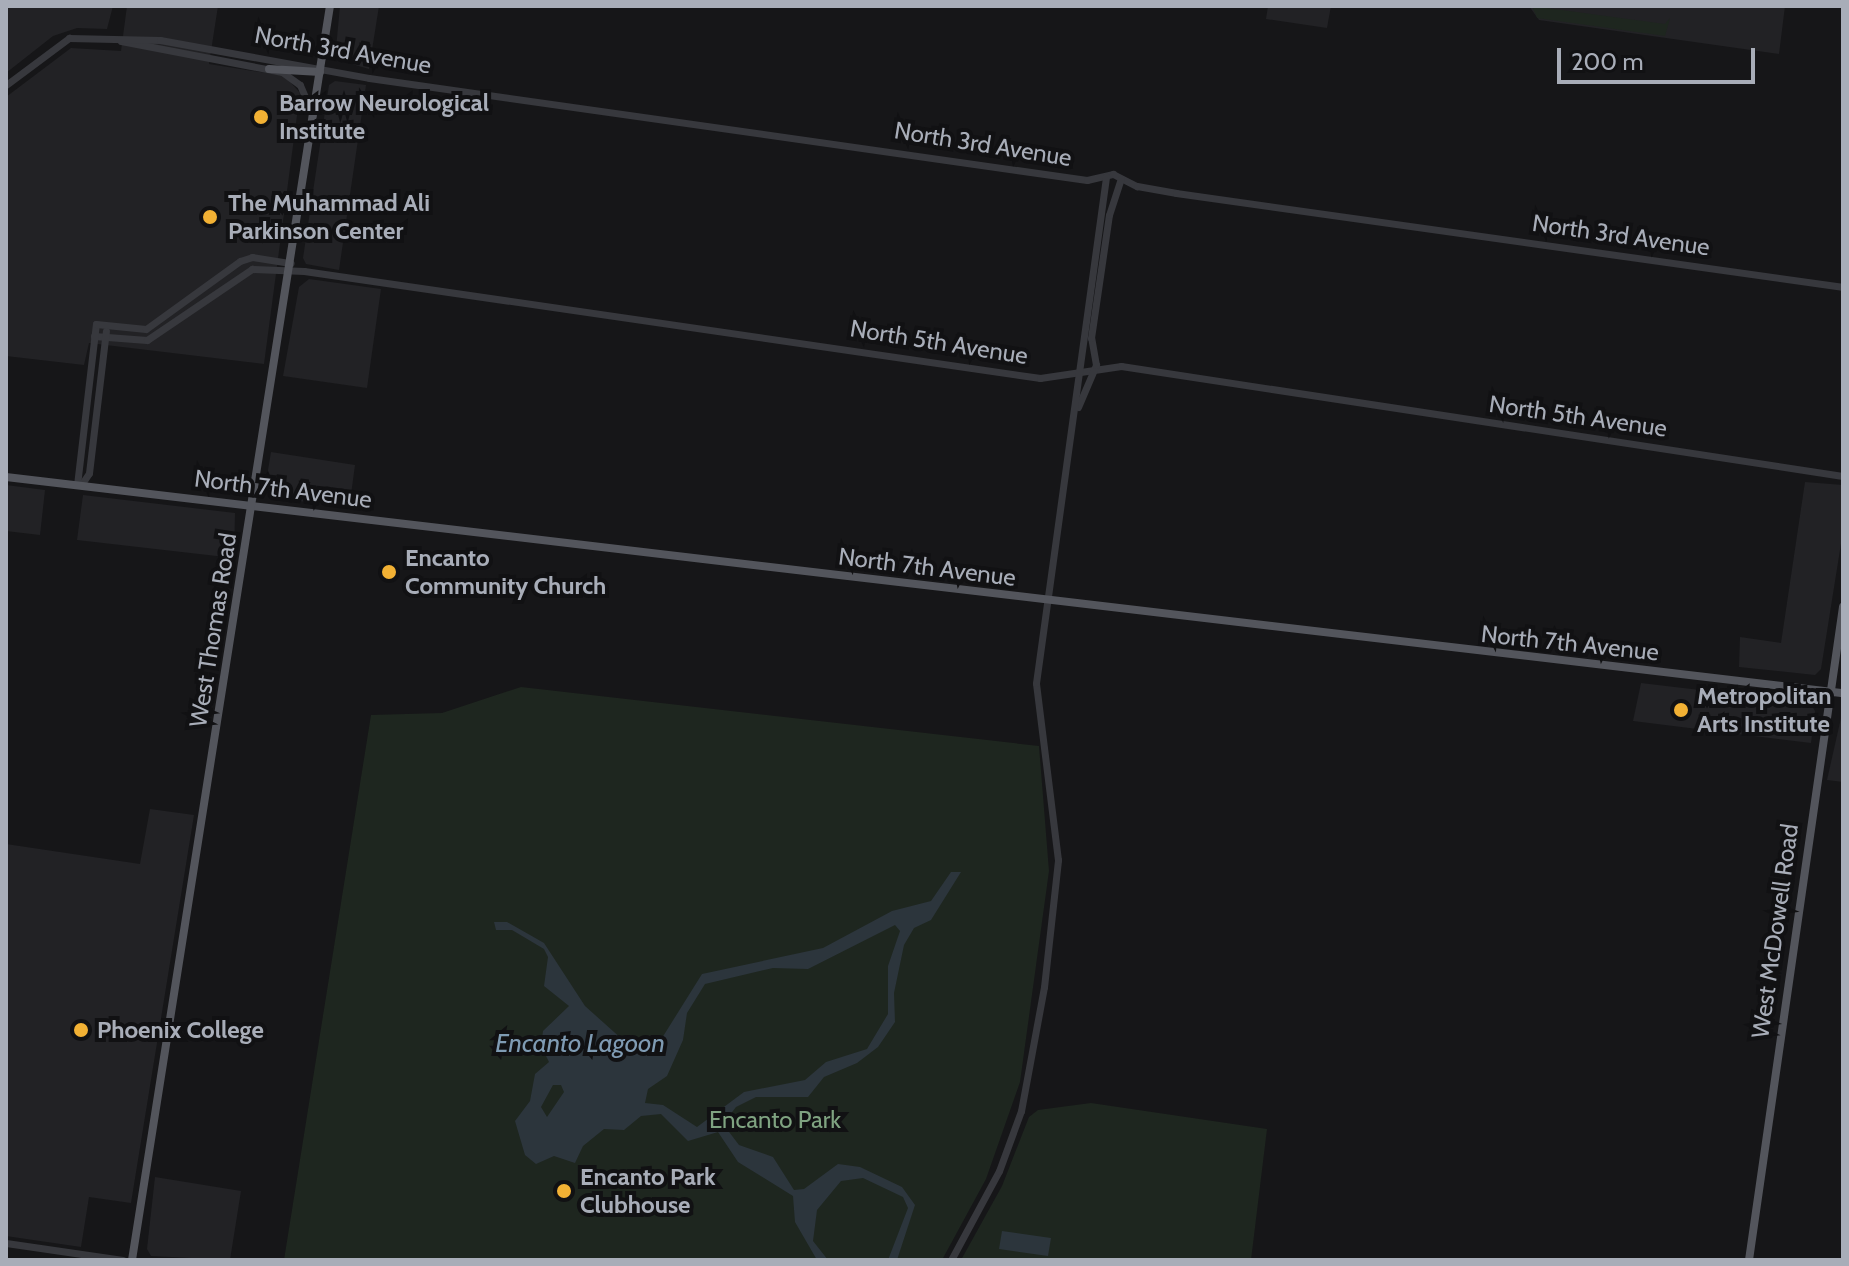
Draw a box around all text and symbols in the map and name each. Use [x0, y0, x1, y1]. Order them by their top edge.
street label: North 3rd Avenue [252, 20, 434, 80]
scale bar [1561, 32, 1759, 82]
text: 200 m [1571, 47, 1644, 76]
place label: Barrow Neurological Institute [279, 89, 489, 145]
marker: Barrow Neurological Institute [250, 106, 272, 128]
street label: North 3rd Avenue [892, 116, 1074, 172]
place label: The Muhammad Ali Parkinson Center [228, 189, 430, 245]
marker: The Muhammad Ali Parkinson Center [199, 206, 221, 228]
street label: North 3rd Avenue [1530, 208, 1712, 262]
street label: North 5th Avenue [848, 314, 1030, 370]
street label: North 5th Avenue [1487, 389, 1669, 443]
street label: North 7th Avenue [193, 464, 373, 514]
street label: West Thomas Road [183, 531, 243, 729]
street label: North 7th Avenue [837, 542, 1017, 592]
place label: Encanto Community Church [405, 544, 606, 600]
marker: Encanto Community Church [380, 563, 398, 581]
street label: North 7th Avenue [1480, 619, 1660, 667]
place label: Metropolitan Arts Institute [1697, 682, 1832, 738]
marker: Metropolitan Arts Institute [1672, 701, 1690, 719]
street label: West McDowell Road [1746, 822, 1804, 1040]
place label: Phoenix College [97, 1016, 264, 1044]
marker: Phoenix College [72, 1021, 90, 1039]
water label: Encanto Lagoon [495, 1028, 665, 1060]
park label: Encanto Park [709, 1106, 841, 1134]
place label: Encanto Park Clubhouse [580, 1163, 716, 1219]
marker: Encanto Park Clubhouse [555, 1182, 573, 1200]

